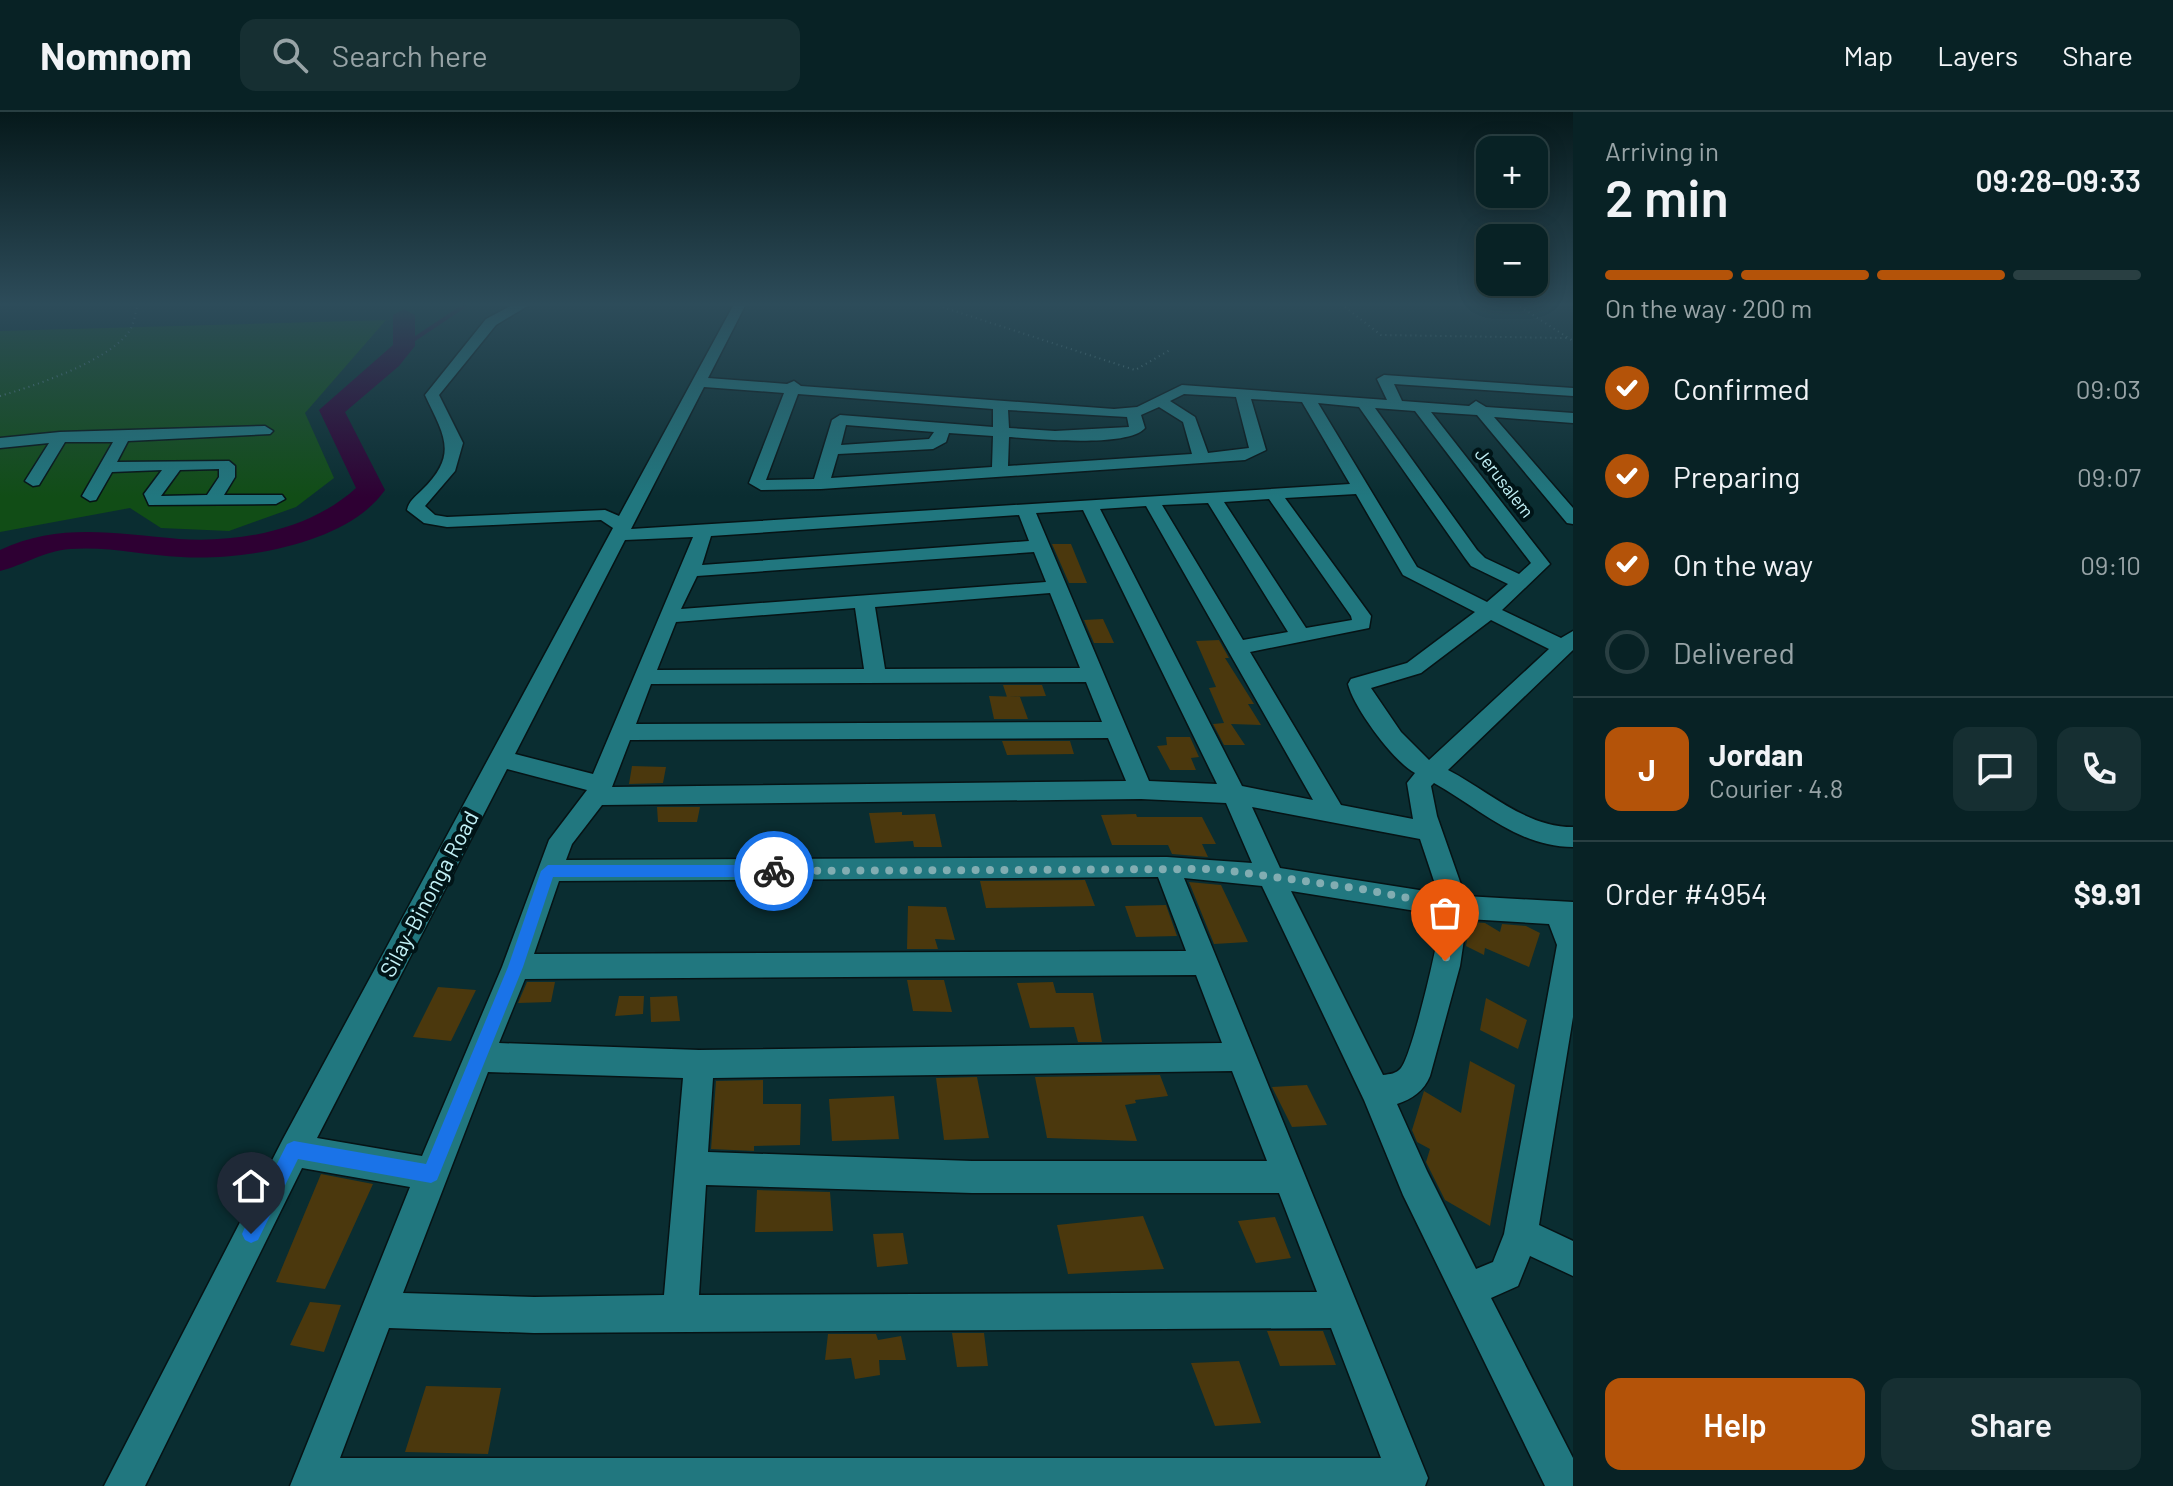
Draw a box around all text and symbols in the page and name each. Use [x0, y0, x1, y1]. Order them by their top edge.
search box [240, 19, 800, 91]
text: Nomnom [40, 32, 192, 78]
icon: search [268, 33, 312, 77]
text: Search here [332, 37, 488, 73]
text: Map [1843, 38, 1893, 72]
text: Layers [1937, 38, 2018, 72]
text: Share [2062, 38, 2133, 72]
text: Arriving in [1605, 135, 1719, 166]
map controls [1476, 136, 1548, 296]
button: + [1476, 136, 1548, 208]
text: 09:28–09:33 [1976, 162, 2141, 198]
text: 2 min [1605, 165, 1729, 227]
button: − [1476, 224, 1548, 296]
text: On the way · 200 m [1605, 292, 1812, 323]
icon: check [1605, 366, 1649, 410]
text: Confirmed [1673, 370, 1810, 406]
text: 09:03 [2076, 373, 2141, 404]
street label: Jerusalem [1471, 443, 1539, 522]
icon: check [1605, 454, 1649, 498]
text: Preparing [1673, 458, 1800, 494]
text: 09:07 [2077, 461, 2141, 492]
icon: check [1605, 542, 1649, 586]
text: On the way [1673, 546, 1813, 582]
text: 09:10 [2080, 549, 2141, 580]
text: Delivered [1673, 634, 1795, 670]
button: chat [1953, 727, 2037, 811]
button: phone [2057, 727, 2141, 811]
text: Jordan [1709, 736, 1804, 772]
text: J [1638, 751, 1656, 787]
text: Courier · 4.8 [1709, 772, 1843, 803]
street label: Silay-Binonga Road [373, 806, 483, 981]
courier [734, 831, 814, 911]
icon: bike [752, 849, 796, 893]
text: Order #4954 [1605, 875, 1768, 911]
text: $9.91 [2074, 875, 2141, 911]
pin [1411, 879, 1479, 961]
icon: bag [1423, 891, 1467, 935]
pin [217, 1152, 285, 1234]
icon: home [229, 1164, 273, 1208]
button: Help [1605, 1378, 1865, 1470]
button: Share [1881, 1378, 2141, 1470]

